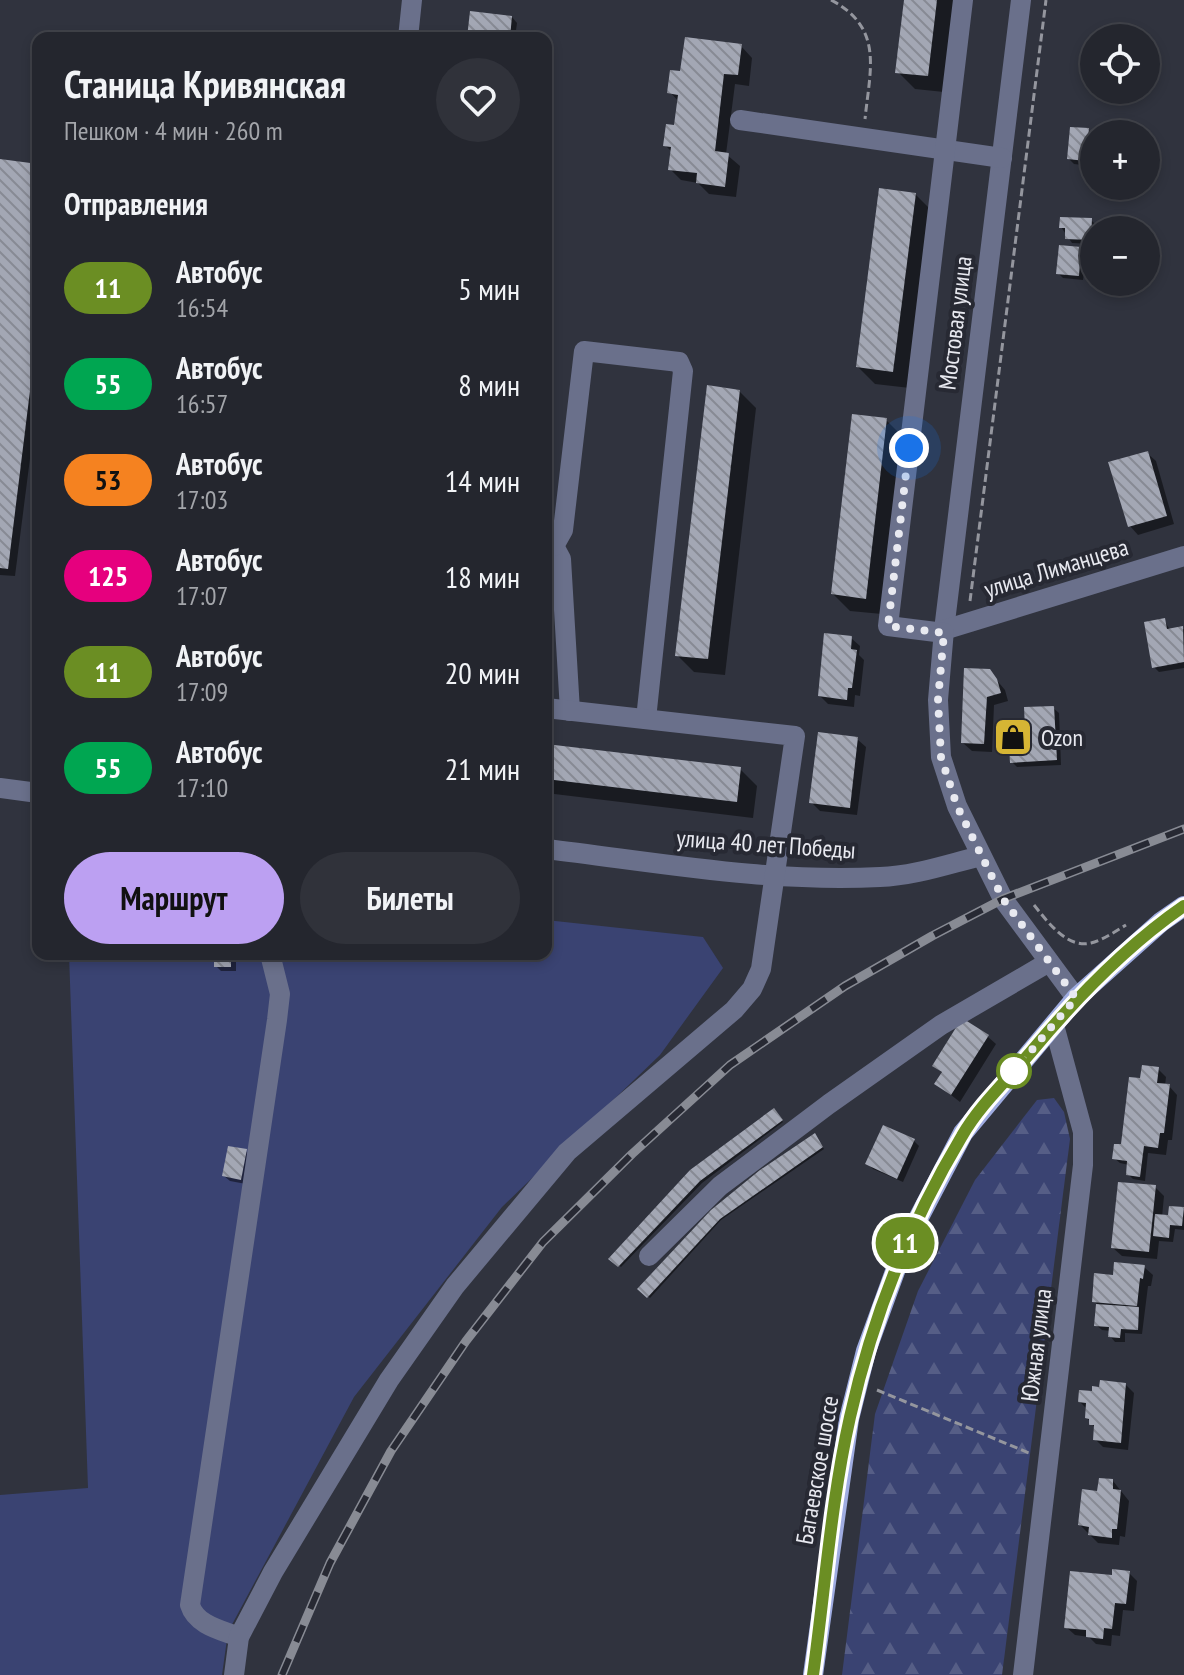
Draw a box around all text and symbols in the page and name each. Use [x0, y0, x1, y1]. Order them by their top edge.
map controls [1080, 24, 1160, 296]
button: locate [1080, 24, 1160, 104]
button: heart [436, 58, 520, 142]
text: Станица Кривянская [64, 59, 346, 108]
text: Пешком · 4 мин · 260 m [64, 114, 283, 147]
button: + [1080, 120, 1160, 200]
text: Отправления [64, 184, 208, 223]
button: − [1080, 216, 1160, 296]
text: Автобус [176, 252, 263, 291]
street label: Мостовая улица [931, 254, 979, 392]
text: 11 [95, 269, 121, 306]
text: 5 мин [458, 269, 520, 308]
text: 16:54 [176, 291, 228, 324]
text: Автобус [176, 348, 263, 387]
text: 55 [95, 365, 121, 402]
text: 8 мин [458, 365, 520, 404]
text: 16:57 [176, 387, 228, 420]
your location [889, 428, 929, 468]
text: Автобус [176, 444, 263, 483]
text: 53 [95, 461, 121, 498]
text: 14 мин [445, 461, 520, 500]
text: 17:03 [176, 483, 228, 516]
street label: улица Лиманцева [980, 531, 1132, 605]
text: Автобус [176, 540, 263, 579]
text: 125 [88, 557, 128, 594]
text: 18 мин [445, 557, 520, 596]
text: 17:07 [176, 579, 228, 612]
text: Автобус [176, 636, 263, 675]
text: 11 [95, 653, 121, 690]
text: 20 мин [445, 653, 520, 692]
text: 17:09 [176, 675, 228, 708]
shop icon: Ozon [992, 716, 1034, 758]
place label: Ozon [1041, 722, 1083, 753]
text: Автобус [176, 732, 263, 771]
text: 55 [95, 749, 121, 786]
text: 21 мин [445, 749, 520, 788]
text: 17:10 [176, 771, 228, 804]
street label: улица 40 лет Победы [676, 822, 856, 866]
button: Маршрут [64, 852, 284, 944]
button: Билеты [300, 852, 520, 944]
unlabelled marker [997, 1054, 1031, 1088]
line badge: 11 [869, 1217, 941, 1269]
text: 11 [892, 1224, 918, 1261]
street label: Южная улица [1014, 1287, 1058, 1403]
street label: Багаевское шоссе [789, 1393, 845, 1547]

